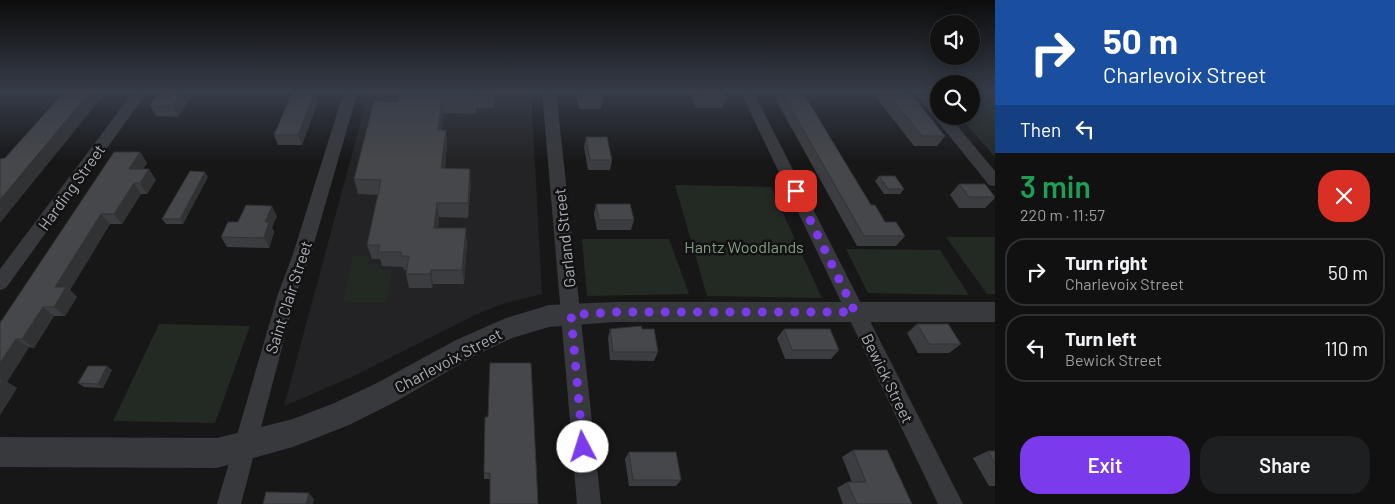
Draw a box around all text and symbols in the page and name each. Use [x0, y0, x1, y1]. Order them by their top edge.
map controls [930, 15, 980, 125]
button: sound [930, 15, 980, 65]
text: 50 m [1103, 19, 1178, 61]
icon: right [1020, 20, 1085, 85]
text: Charlevoix Street [1103, 61, 1267, 87]
button: search [930, 75, 980, 125]
icon: left [1071, 115, 1099, 143]
text: Then [1020, 118, 1061, 141]
street label: Harding Street [34, 140, 108, 234]
text: 3 min [1020, 168, 1091, 204]
pin [775, 170, 817, 212]
button: close [1318, 170, 1370, 222]
icon: arrive [782, 177, 810, 205]
street label: Garland Street [549, 187, 579, 289]
text: 220 m · 11:57 [1020, 205, 1105, 224]
park label: Hantz Woodlands [684, 237, 804, 256]
street label: Saint Clair Street [261, 238, 315, 356]
text: Turn right [1065, 251, 1147, 274]
icon: right [1022, 258, 1050, 286]
text: 50 m [1328, 261, 1368, 284]
text: Charlevoix Street [1065, 274, 1184, 293]
street label: Charlevoix Street [391, 324, 505, 396]
text: Turn left [1065, 327, 1136, 350]
street label: Bewick Street [858, 330, 918, 426]
icon: left [1022, 334, 1050, 362]
text: 110 m [1324, 337, 1368, 360]
text: Bewick Street [1065, 350, 1162, 369]
position arrow [556, 420, 608, 472]
button: Exit [1020, 436, 1190, 494]
button: Share [1200, 436, 1370, 494]

